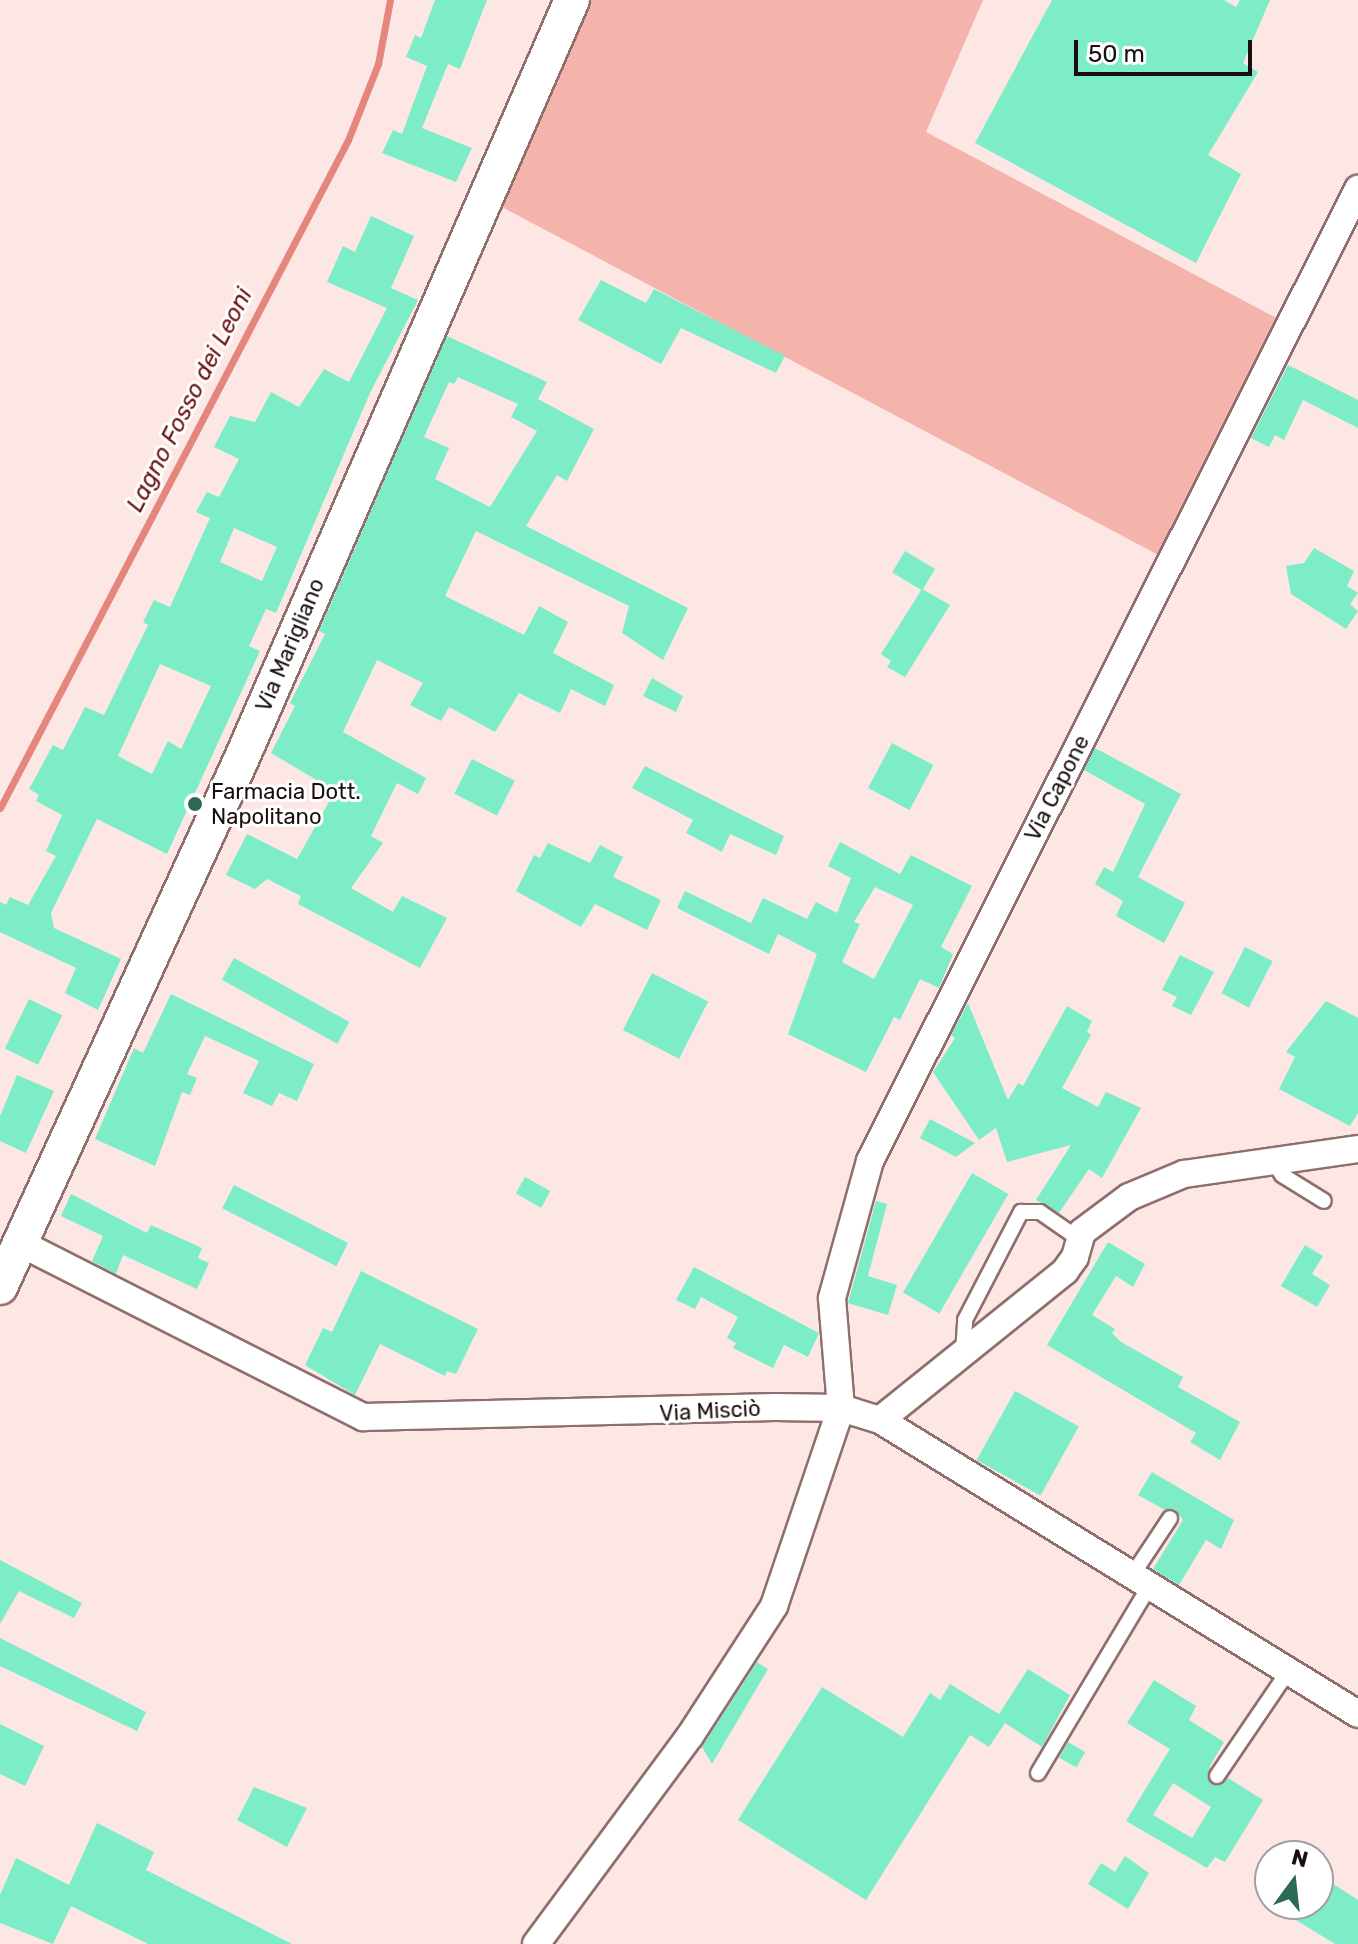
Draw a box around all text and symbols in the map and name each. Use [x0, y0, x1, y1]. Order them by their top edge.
scale bar [1078, 24, 1256, 74]
text: 50 m [1088, 40, 1145, 68]
water label: Lagno Fosso dei Leoni [121, 283, 259, 517]
street label: Via Marigliano [250, 574, 330, 716]
street label: Via Capone [1019, 731, 1095, 845]
place label: Farmacia Dott. Napolitano [211, 778, 361, 830]
marker: Farmacia Dott. Napolitano [186, 795, 204, 813]
street label: Via Misciò [659, 1395, 761, 1427]
north arrow [1254, 1840, 1334, 1920]
text: N [1289, 1843, 1311, 1873]

